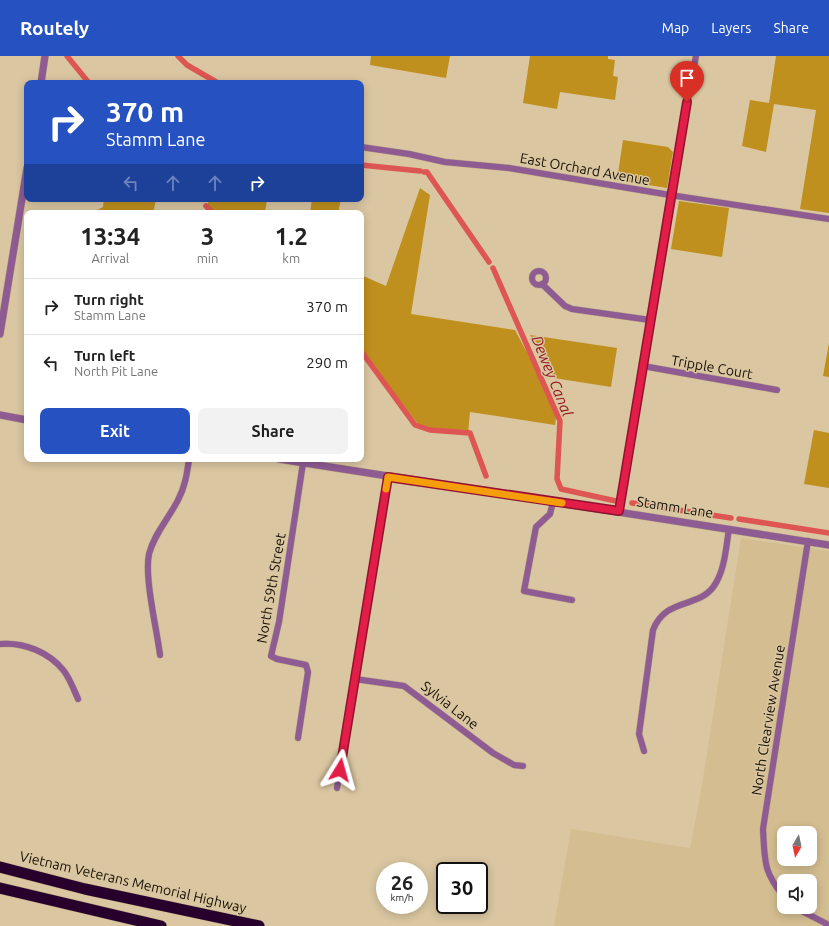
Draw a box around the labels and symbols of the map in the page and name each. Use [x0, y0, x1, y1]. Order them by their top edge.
pin [670, 61, 704, 102]
street label: East Orchard Avenue [519, 150, 651, 188]
water label: Dewey Canal [529, 333, 577, 419]
street label: Tripple Court [670, 352, 755, 382]
street label: Stamm Lane [636, 493, 714, 521]
street label: North 59th Street [253, 531, 289, 644]
street label: North Clearview Avenue [748, 644, 788, 796]
street label: Sylvia Lane [418, 678, 482, 732]
position arrow [319, 749, 361, 791]
north arrow [777, 826, 817, 866]
street label: Vietnam Veterans Memorial Highway [18, 848, 248, 916]
speed limit sign: 30 [436, 862, 488, 914]

